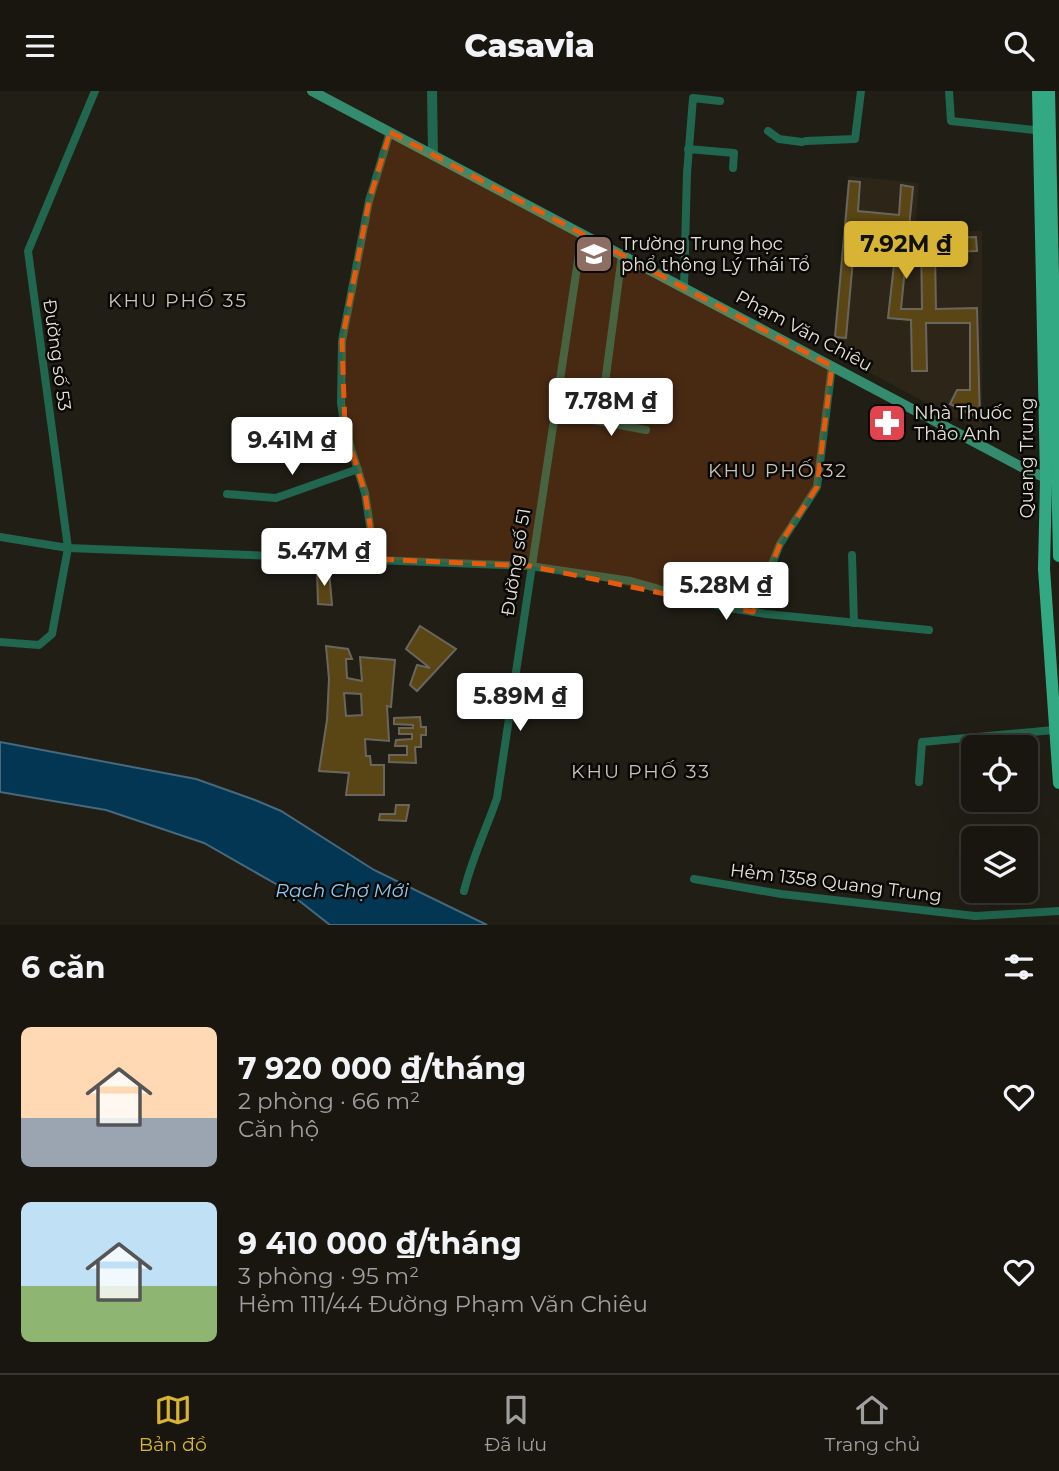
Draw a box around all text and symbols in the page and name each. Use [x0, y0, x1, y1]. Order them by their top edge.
text: Casavia [464, 26, 595, 65]
icon: menu [21, 27, 59, 65]
icon: search [1000, 27, 1038, 65]
pin: 7.92M ₫ [841, 221, 971, 281]
text: 7.92M ₫ [860, 230, 952, 258]
school or university icon: Trường Trung học phổ thông Lý Thái Tổ [573, 233, 615, 275]
place label: Trường Trung học phổ thông Lý Thái Tổ [621, 233, 810, 276]
street label: Phạm Văn Chiêu [732, 286, 876, 376]
district label: KHU PHỐ 35 [108, 289, 248, 312]
street label: Đường số 53 [38, 298, 76, 412]
pin: 7.78M ₫ [546, 379, 676, 438]
text: 7.78M ₫ [565, 387, 657, 415]
street label: Quang Trung [1016, 398, 1038, 518]
pharmacy icon: Nhà Thuốc Thảo Anh [866, 402, 908, 444]
place label: Nhà Thuốc Thảo Anh [914, 402, 1012, 445]
pin: 9.41M ₫ [227, 417, 357, 477]
text: 9.41M ₫ [247, 426, 337, 454]
district label: KHU PHỐ 32 [708, 459, 848, 482]
street label: Đường số 51 [497, 507, 535, 617]
pin: 5.47M ₫ [259, 529, 389, 588]
text: 5.47M ₫ [277, 537, 371, 565]
pin: 5.28M ₫ [661, 563, 791, 622]
text: 5.28M ₫ [679, 571, 773, 599]
pin: 5.89M ₫ [455, 673, 585, 733]
text: 5.89M ₫ [473, 682, 567, 710]
map controls [961, 735, 1038, 903]
button: locate [961, 735, 1038, 812]
district label: KHU PHỐ 33 [571, 760, 711, 783]
button: layers [961, 826, 1038, 903]
street label: Hẻm 1358 Quang Trung [729, 859, 943, 907]
water label: Rạch Chợ Mới [275, 879, 410, 902]
icon: filters [1000, 948, 1038, 986]
text: 6 căn [21, 949, 106, 986]
text: 7 920 000 ₫/tháng [238, 1050, 526, 1087]
icon: home [77, 1055, 161, 1139]
icon: heart [1000, 1078, 1038, 1116]
text: 2 phòng · 66 m² [238, 1087, 420, 1115]
text: Căn hộ [238, 1115, 319, 1143]
text: 9 410 000 ₫/tháng [238, 1225, 522, 1262]
icon: home [77, 1230, 161, 1314]
icon: heart [1000, 1253, 1038, 1291]
text: 3 phòng · 95 m² [238, 1262, 419, 1290]
text: Hẻm 111/44 Đường Phạm Văn Chiêu [238, 1290, 648, 1318]
tab: Bản đồ [139, 1391, 207, 1456]
tab: Đã lưu [484, 1391, 547, 1456]
tab: Trang chủ [824, 1391, 920, 1456]

